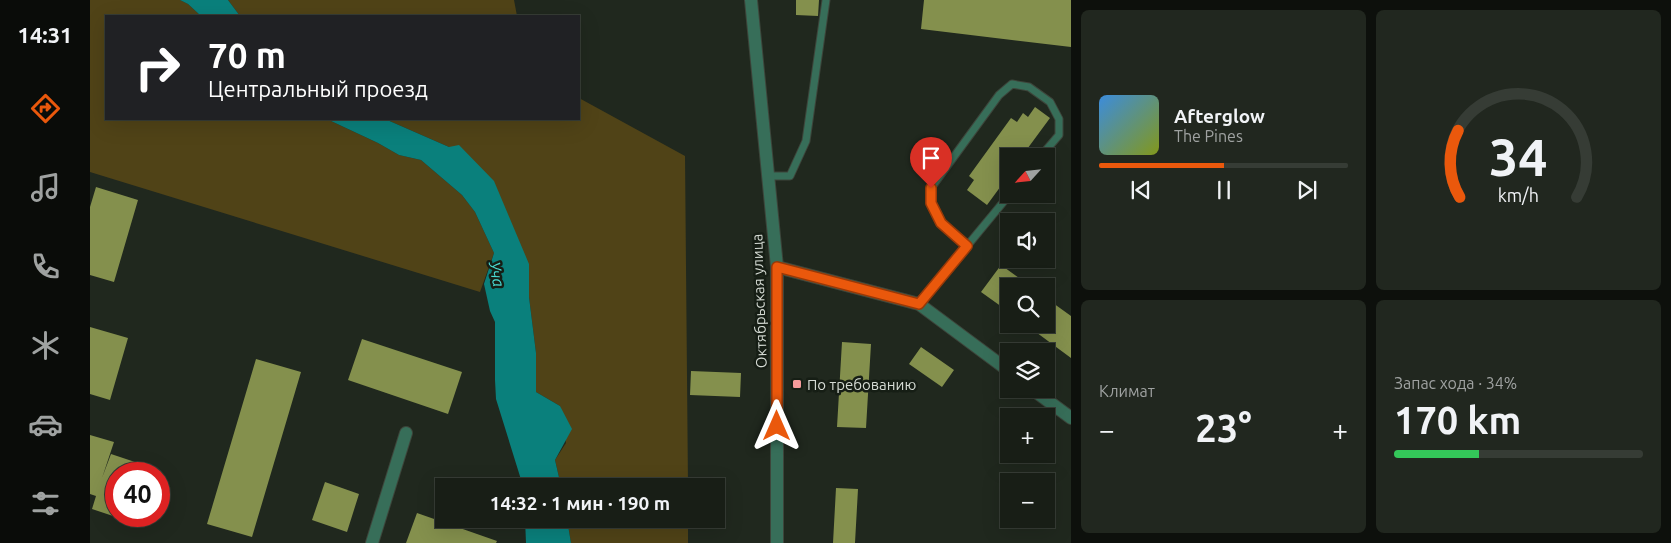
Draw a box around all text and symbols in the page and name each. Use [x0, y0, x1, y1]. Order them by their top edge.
text: 14:31 [17, 22, 73, 47]
icon: right [125, 35, 190, 100]
text: 70 m [208, 35, 286, 75]
text: Центральный проезд [208, 76, 428, 101]
icon: directions [28, 91, 63, 126]
text: Afterglow [1174, 105, 1265, 127]
text: The Pines [1174, 127, 1243, 145]
text: 34 [1489, 128, 1548, 186]
pin [910, 137, 952, 188]
icon: arrive [917, 144, 945, 172]
north arrow [1000, 148, 1055, 202]
map controls [1000, 148, 1055, 528]
icon: music [28, 170, 63, 205]
icon: previous [1127, 176, 1155, 204]
icon: pause [1210, 176, 1238, 204]
icon: next [1293, 176, 1321, 204]
text: km/h [1498, 185, 1539, 205]
button: sound [1000, 213, 1055, 268]
street label: Октябрьская улица [748, 234, 770, 368]
icon: phone [28, 249, 63, 284]
water label: Уча [486, 259, 508, 289]
button: search [1000, 278, 1055, 333]
icon: climate [28, 328, 63, 363]
button: layers [1000, 343, 1055, 398]
text: Запас хода · 34% [1394, 374, 1517, 392]
place label: По требованию [807, 376, 916, 393]
marker: По требованию [791, 378, 803, 390]
text: Климат [1099, 382, 1155, 400]
position arrow [750, 399, 802, 451]
text: 170 km [1394, 399, 1521, 441]
icon: car [28, 407, 63, 442]
text: 23° [1195, 407, 1252, 449]
button: + [1000, 408, 1055, 463]
text: − [1099, 414, 1115, 445]
text: + [1332, 414, 1348, 445]
speed limit sign: 40 [105, 462, 170, 527]
button: − [1000, 473, 1055, 528]
icon: filters [28, 486, 63, 521]
text: 14:32 · 1 мин · 190 m [490, 492, 670, 514]

